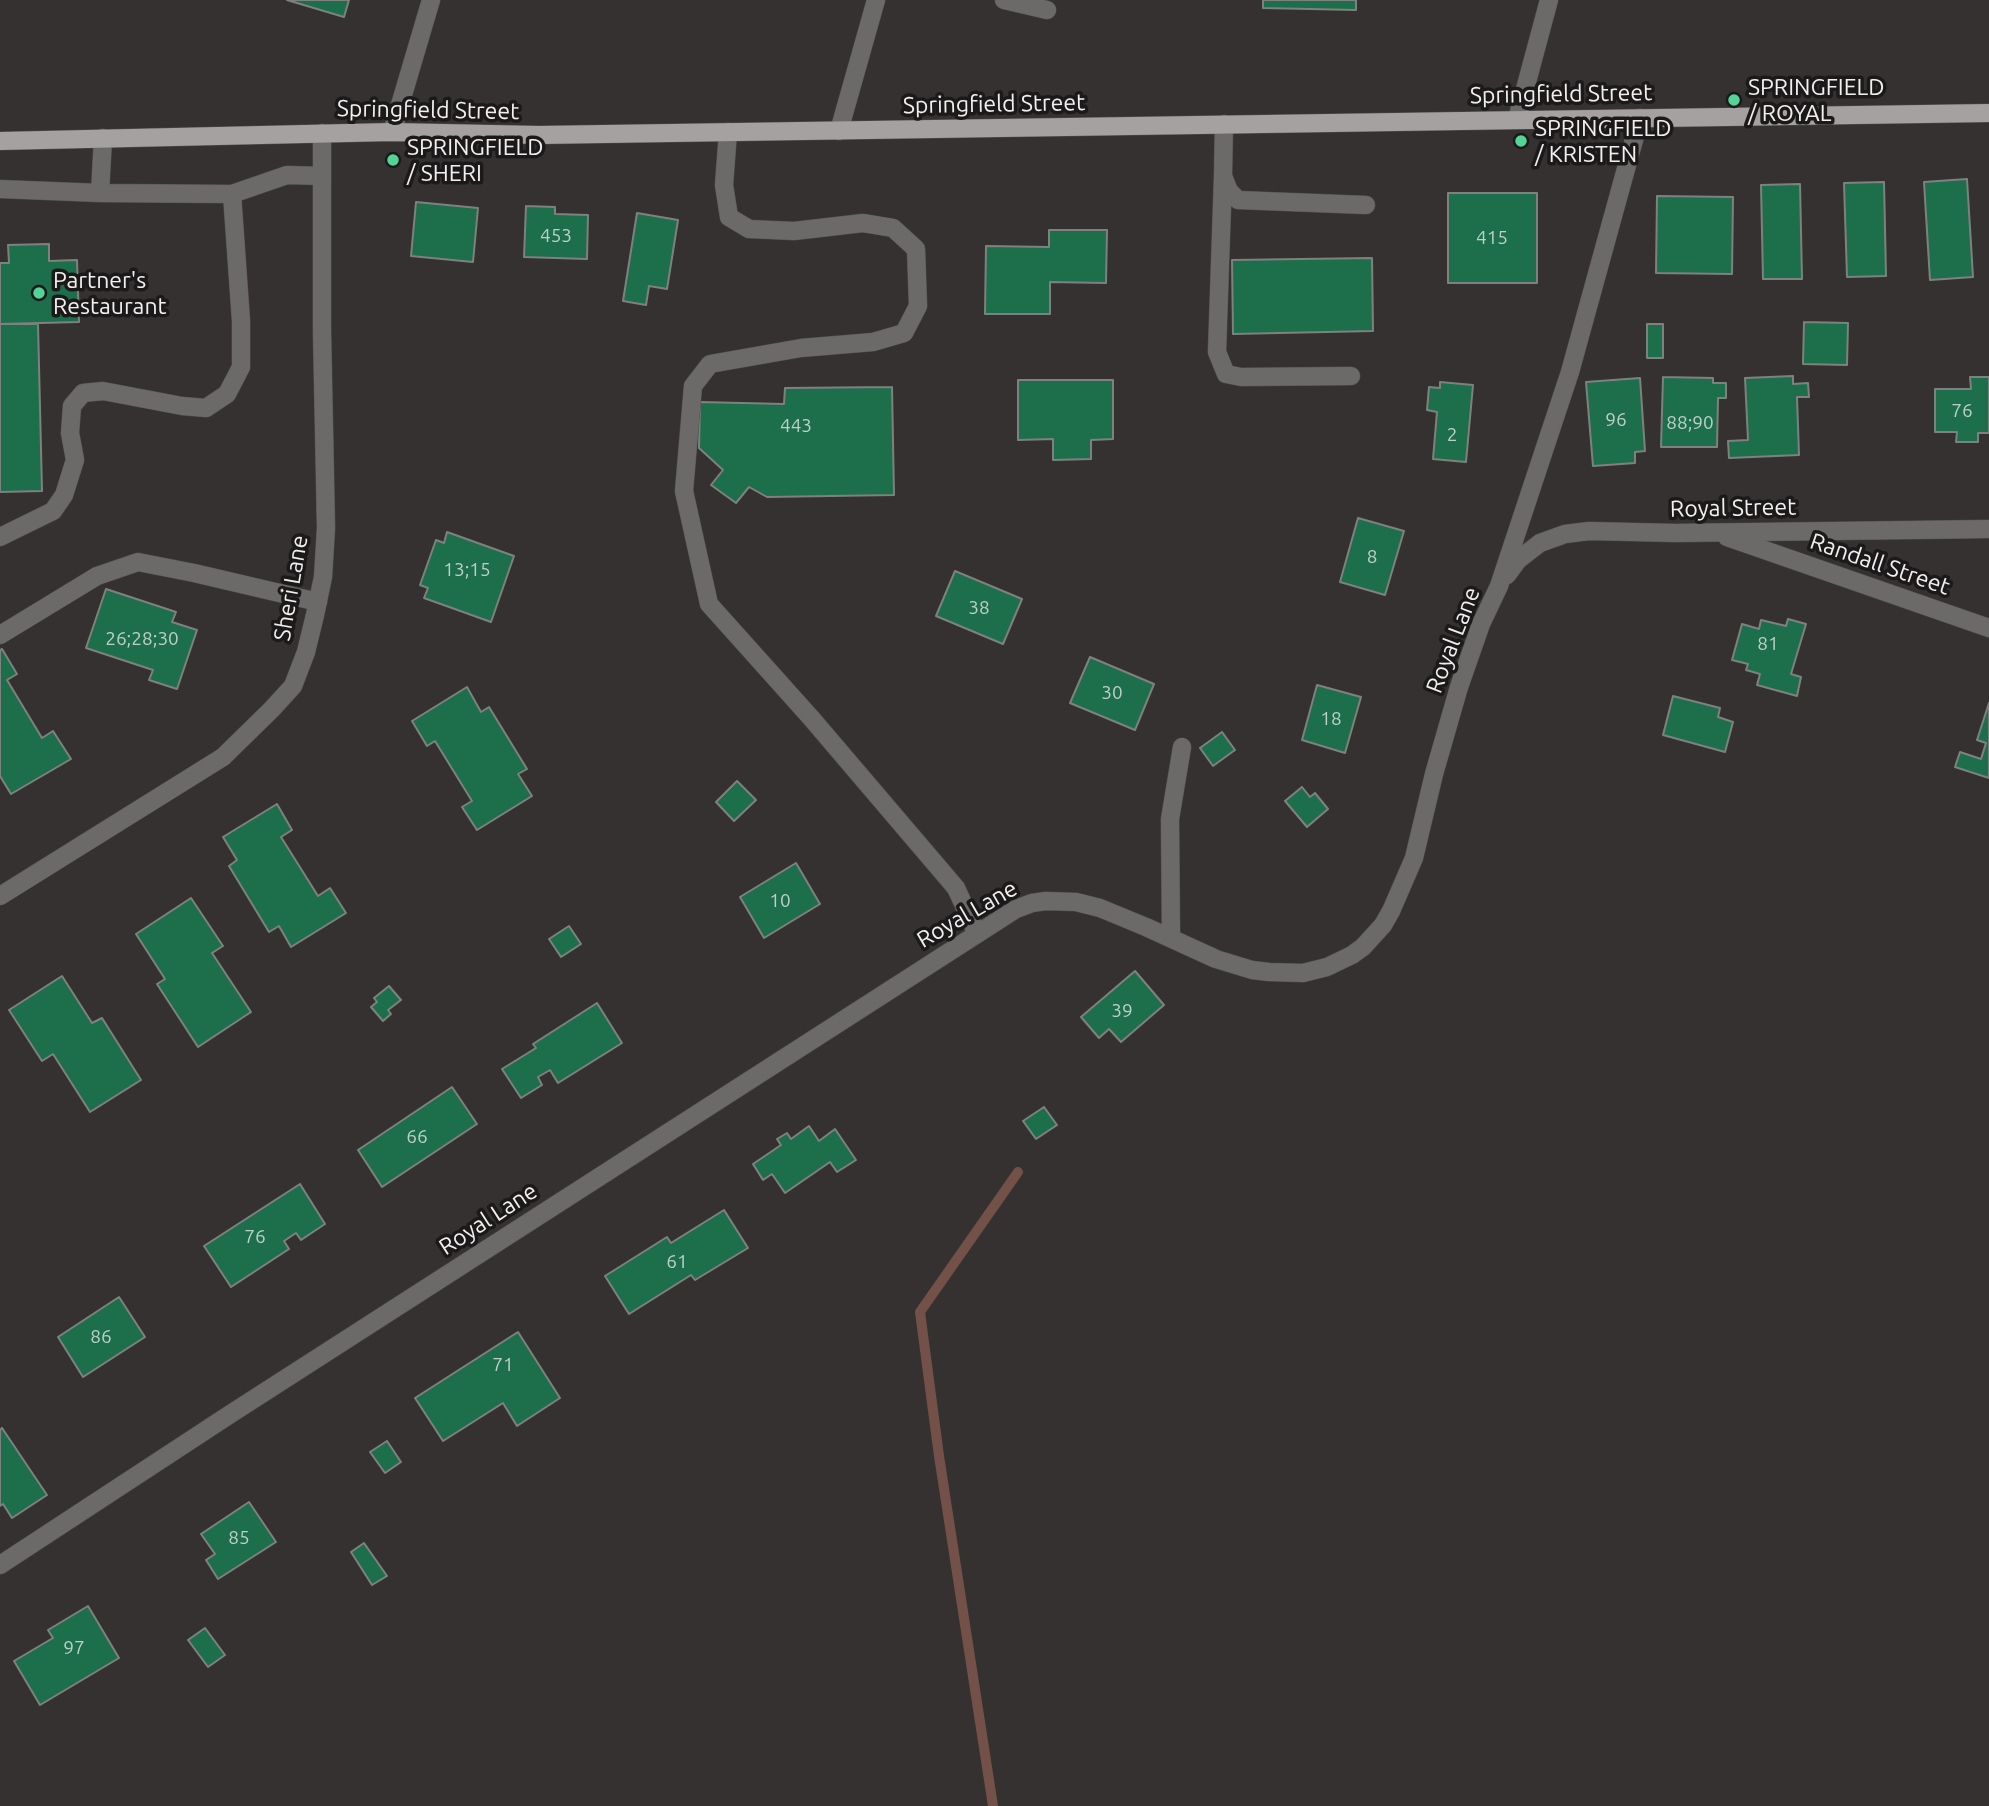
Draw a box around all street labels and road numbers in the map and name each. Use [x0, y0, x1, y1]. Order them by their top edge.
street label: Springfield Street [1470, 79, 1652, 109]
street label: Springfield Street [903, 89, 1085, 119]
street label: Springfield Street [337, 95, 519, 125]
street label: Royal Street [1670, 493, 1796, 523]
street label: Randall Street [1806, 527, 1954, 601]
street label: Sheri Lane [268, 533, 314, 643]
street label: Royal Lane [1420, 583, 1486, 697]
street label: Royal Lane [912, 874, 1022, 954]
street label: Royal Lane [434, 1177, 542, 1261]

